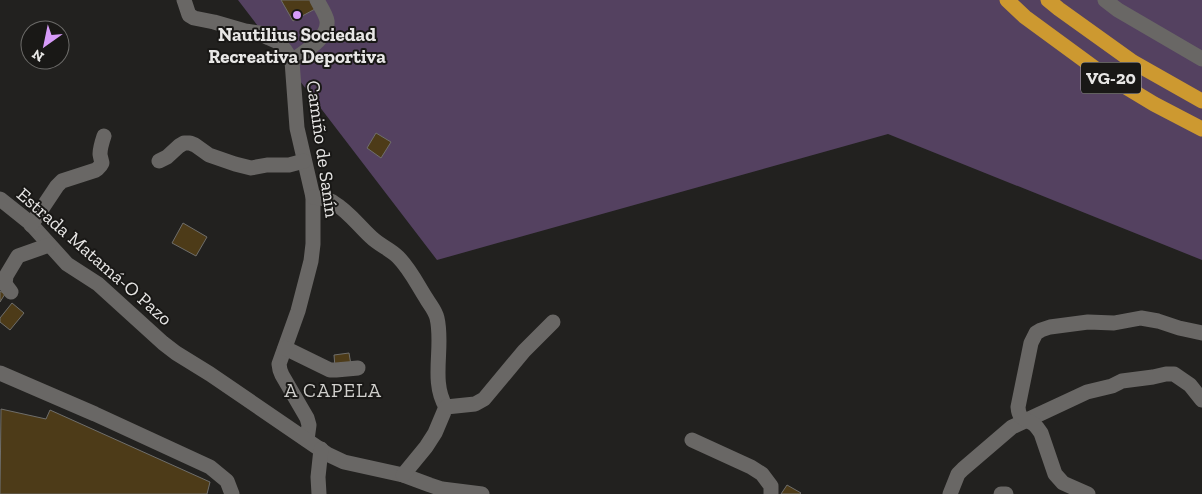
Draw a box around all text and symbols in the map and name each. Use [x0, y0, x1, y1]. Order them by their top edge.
marker: Nautilius Sociedad Recreativa Deportiva [291, 9, 303, 21]
north arrow [20, 20, 70, 70]
place label: Nautilius Sociedad Recreativa Deportiva [208, 23, 386, 68]
text: N [29, 45, 47, 66]
road number: VG-20 [1081, 62, 1141, 94]
street label: Camiño de Sanín [302, 79, 344, 219]
street label: Estrada Matamá-O Pazo [12, 183, 177, 330]
district label: A CAPELA [284, 378, 382, 402]

